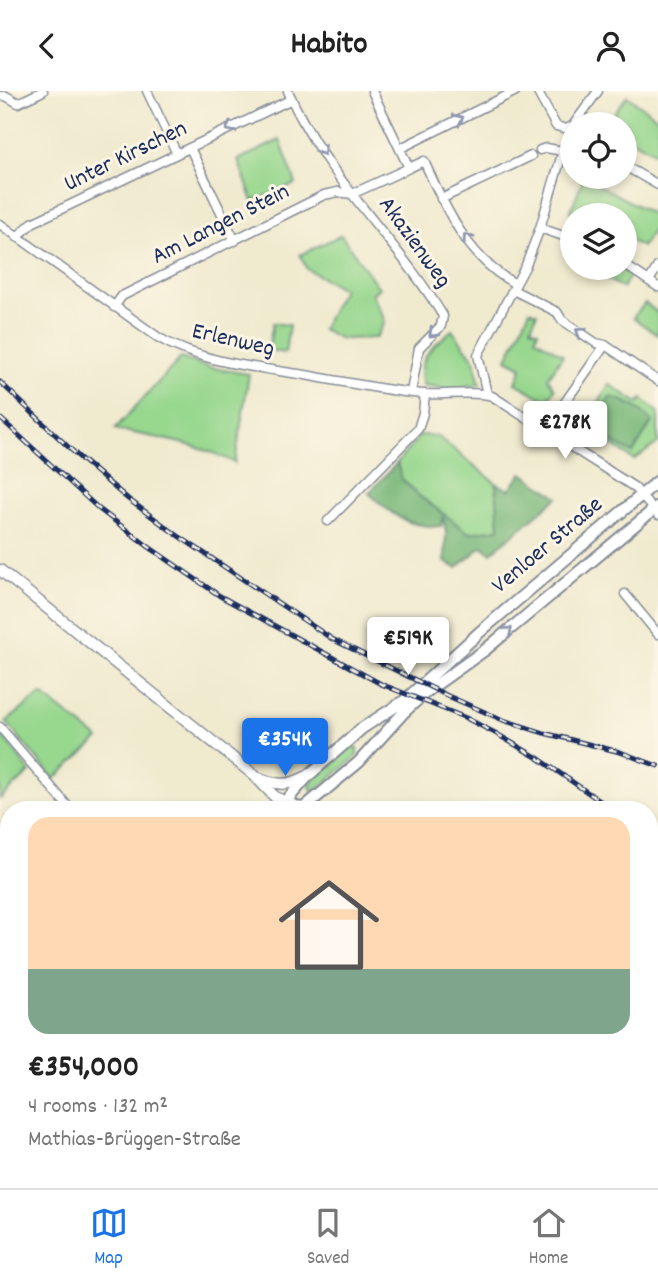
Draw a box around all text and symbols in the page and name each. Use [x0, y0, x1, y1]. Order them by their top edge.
text: Habito [290, 23, 368, 69]
icon: back [28, 27, 66, 65]
icon: person [592, 27, 630, 65]
map controls [560, 112, 637, 280]
button: locate [560, 112, 637, 189]
street label: Unter Kirschen [59, 113, 193, 201]
one-way arrow [452, 114, 464, 128]
one-way arrow [225, 120, 237, 134]
one-way arrow [313, 143, 326, 156]
street label: Am Langen Stein [146, 176, 296, 274]
street label: Akazienweg [369, 190, 459, 296]
button: layers [560, 203, 637, 280]
one-way arrow [462, 234, 475, 246]
street label: Erlenweg [188, 315, 278, 367]
one-way arrow [428, 325, 441, 338]
one-way arrow [575, 328, 588, 340]
pin: €278K [516, 401, 614, 461]
text: €278K [539, 407, 591, 440]
street label: Venloer Straße [485, 489, 611, 603]
pin: €519K [359, 617, 457, 677]
text: €519K [383, 623, 433, 656]
one-way arrow [500, 627, 513, 639]
pin: €354K [236, 719, 334, 778]
text: €354K [258, 724, 312, 757]
icon: home [266, 862, 392, 988]
text: €354,000 [28, 1048, 139, 1091]
text: 4 rooms · 132 m² [28, 1091, 168, 1124]
text: Mathias-Brüggen-Straße [28, 1124, 241, 1157]
tab: Map [90, 1204, 128, 1273]
tab: Saved [307, 1204, 349, 1273]
tab: Home [529, 1204, 568, 1273]

